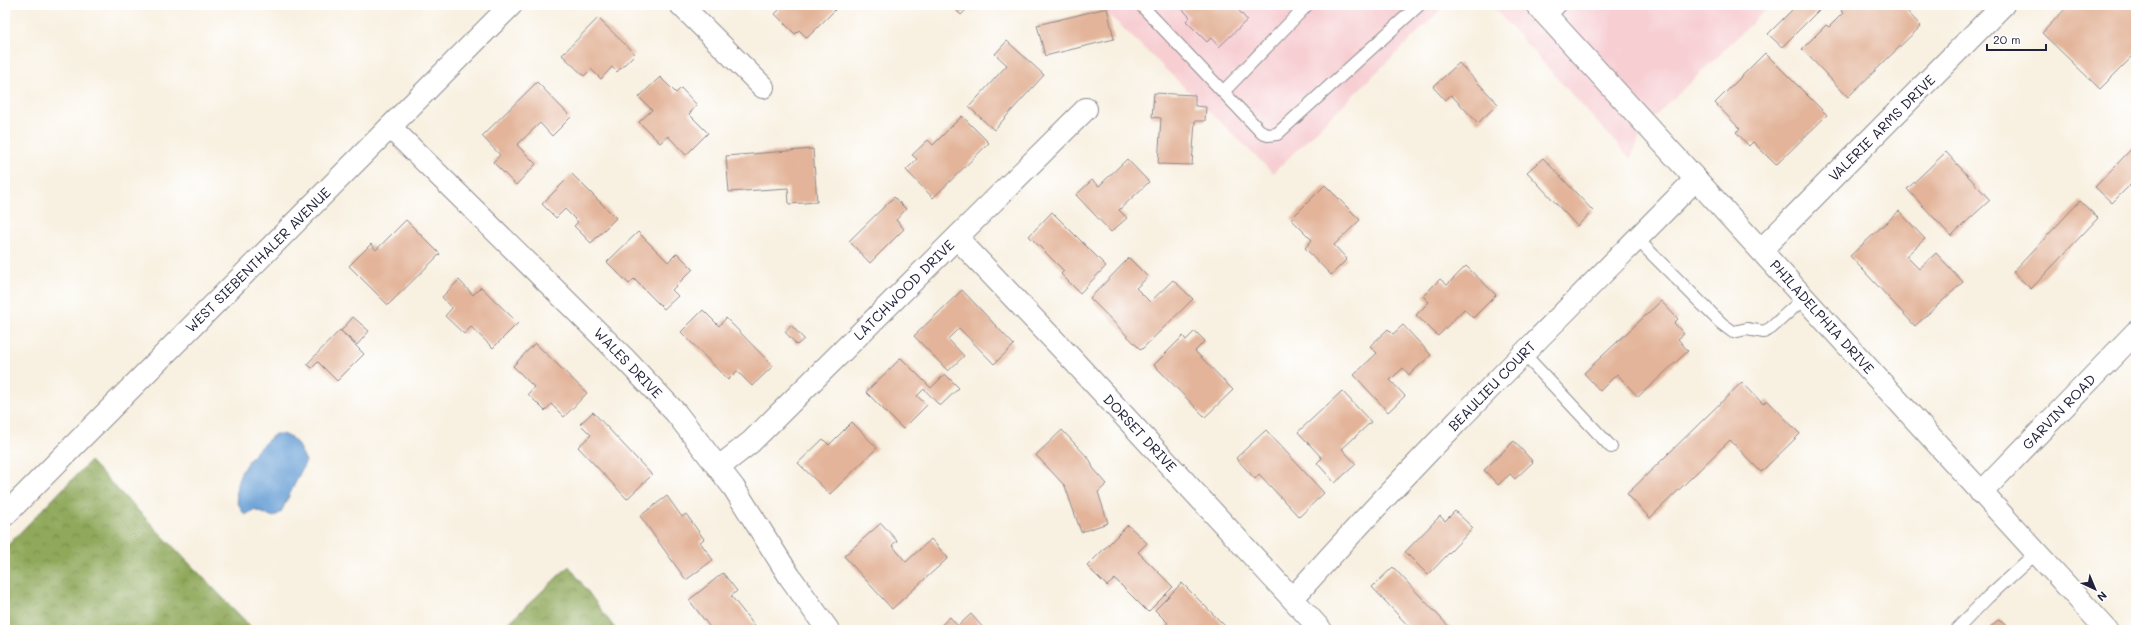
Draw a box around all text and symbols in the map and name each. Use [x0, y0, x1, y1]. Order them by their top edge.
scale bar [1987, 26, 2046, 52]
text: 20 m [1993, 31, 2021, 47]
street label: VALERIE ARMS DRIVE [1824, 70, 1939, 185]
street label: WEST SIEBENTHALER AVENUE [181, 183, 334, 336]
street label: LATCHWOOD DRIVE [849, 235, 958, 344]
street label: PHILADELPHIA DRIVE [1766, 256, 1879, 378]
street label: WALES DRIVE [590, 323, 667, 402]
street label: BEAULIEU COURT [1444, 336, 1540, 435]
street label: GARVIN ROAD [2018, 370, 2100, 454]
street label: DORSET DRIVE [1099, 390, 1181, 476]
north arrow [2075, 569, 2115, 609]
text: N [2094, 588, 2111, 605]

